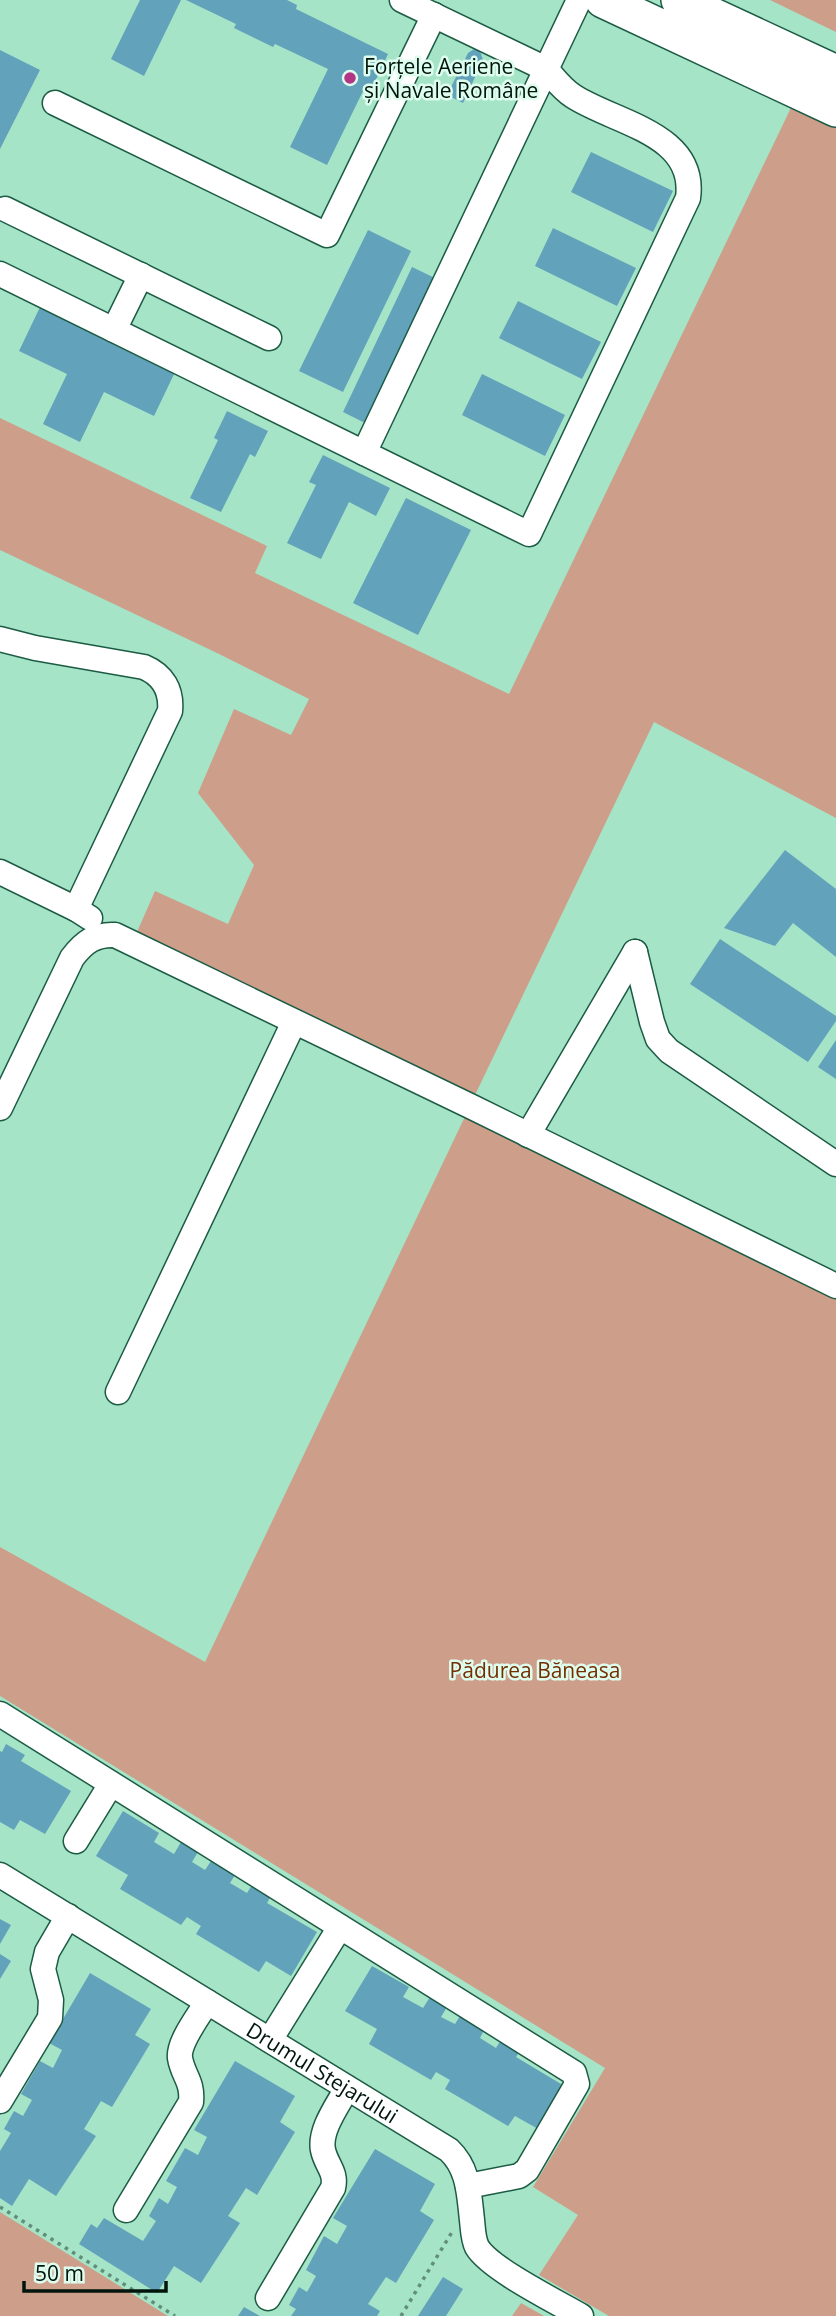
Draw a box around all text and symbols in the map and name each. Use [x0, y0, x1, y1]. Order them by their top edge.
place label: Forțele Aeriene și Navale Române [364, 52, 538, 104]
marker: Forțele Aeriene și Navale Române [342, 70, 358, 86]
park label: Pădurea Băneasa [450, 1656, 620, 1684]
street label: Drumul Stejarului [241, 2015, 403, 2129]
scale bar [24, 2250, 166, 2294]
text: 50 m [35, 2259, 84, 2287]

